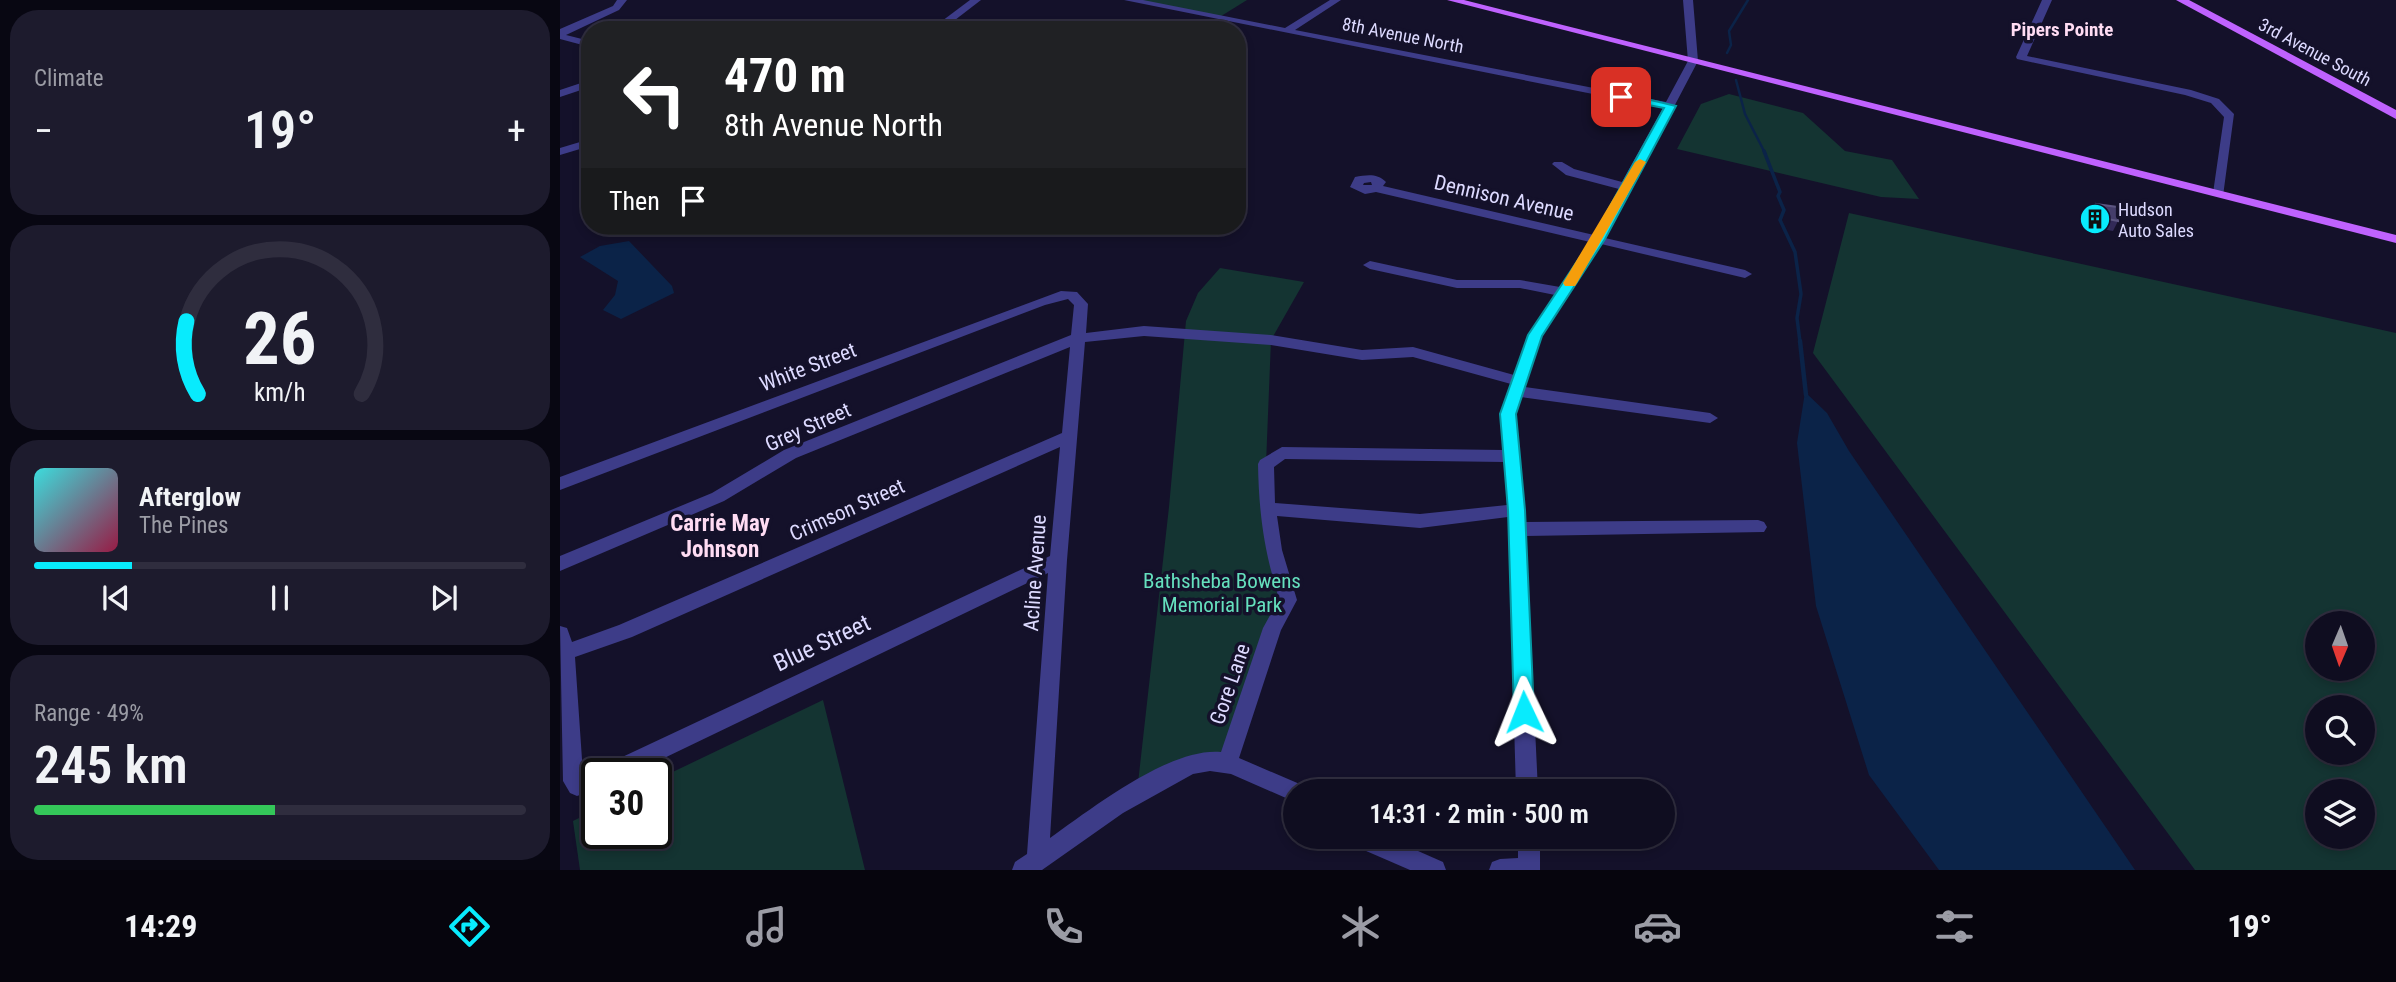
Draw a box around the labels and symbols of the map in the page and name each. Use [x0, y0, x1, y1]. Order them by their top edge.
street label: 8th Avenue North [1341, 13, 1465, 57]
street label: 3rd Avenue South [2255, 14, 2375, 90]
district label: Pipers Pointe [2011, 18, 2113, 41]
pin [1591, 67, 1651, 127]
street label: Dennison Avenue [1432, 170, 1576, 226]
place label: Hudson Auto Sales [2118, 199, 2194, 241]
building icon: Hudson Auto Sales [2078, 202, 2112, 236]
street label: White Street [757, 338, 859, 396]
street label: Grey Street [762, 398, 854, 456]
street label: Crimson Street [786, 474, 908, 546]
district label: Carrie May Johnson [670, 510, 771, 563]
street label: Acline Avenue [1019, 514, 1051, 632]
park label: Bathsheba Bowens Memorial Park [1143, 569, 1301, 617]
street label: Blue Street [769, 609, 875, 677]
north arrow [2305, 611, 2375, 681]
street label: Gore Lane [1205, 640, 1255, 728]
position arrow [1487, 675, 1561, 749]
speed limit sign: 30 [581, 758, 672, 849]

